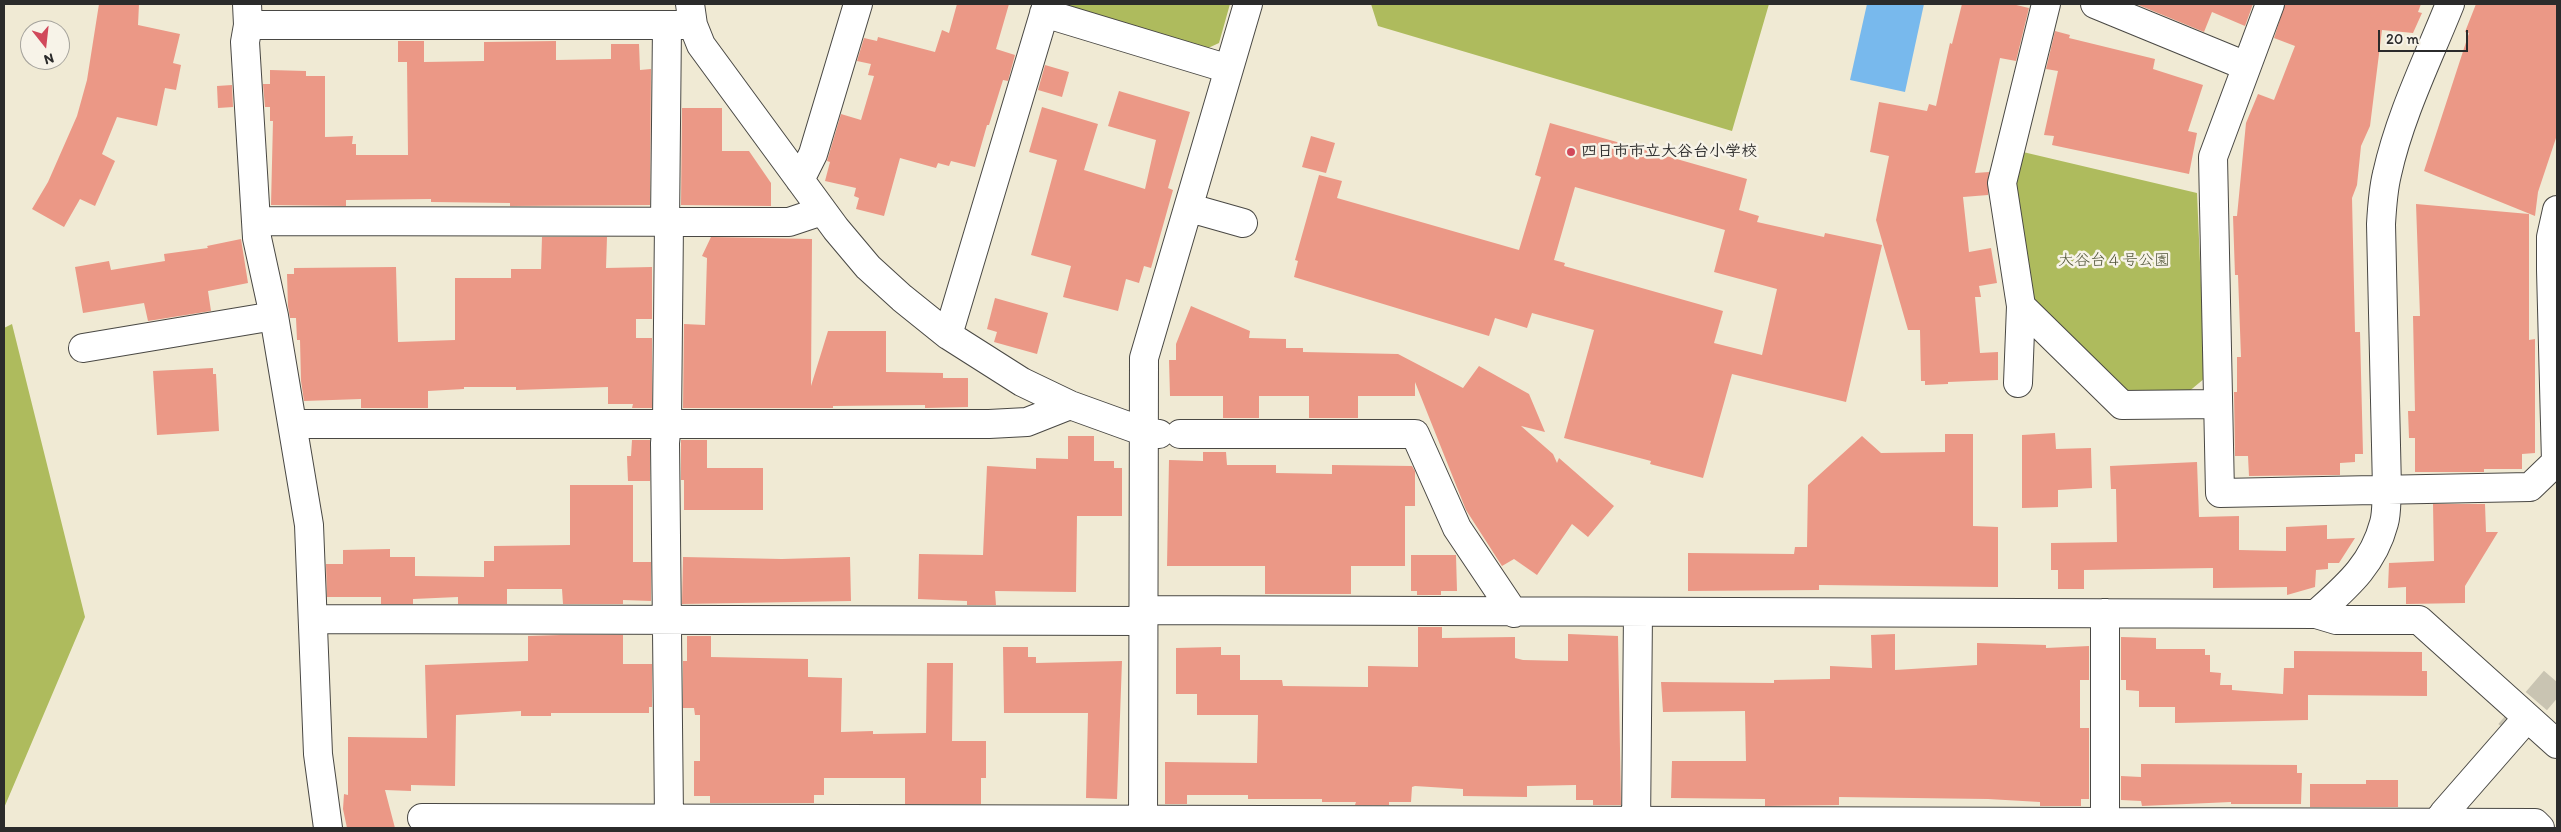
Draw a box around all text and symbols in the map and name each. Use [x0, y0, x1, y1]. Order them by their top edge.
north arrow [20, 20, 70, 70]
scale bar [2381, 20, 2471, 52]
text: 20 m [2386, 30, 2419, 48]
text: N [42, 49, 56, 68]
place label: 四日市市立大谷台小学校 [1581, 142, 1757, 162]
marker: 四日市市立大谷台小学校 [1565, 146, 1577, 158]
park label: 大谷台４号公園 [2058, 251, 2170, 271]

